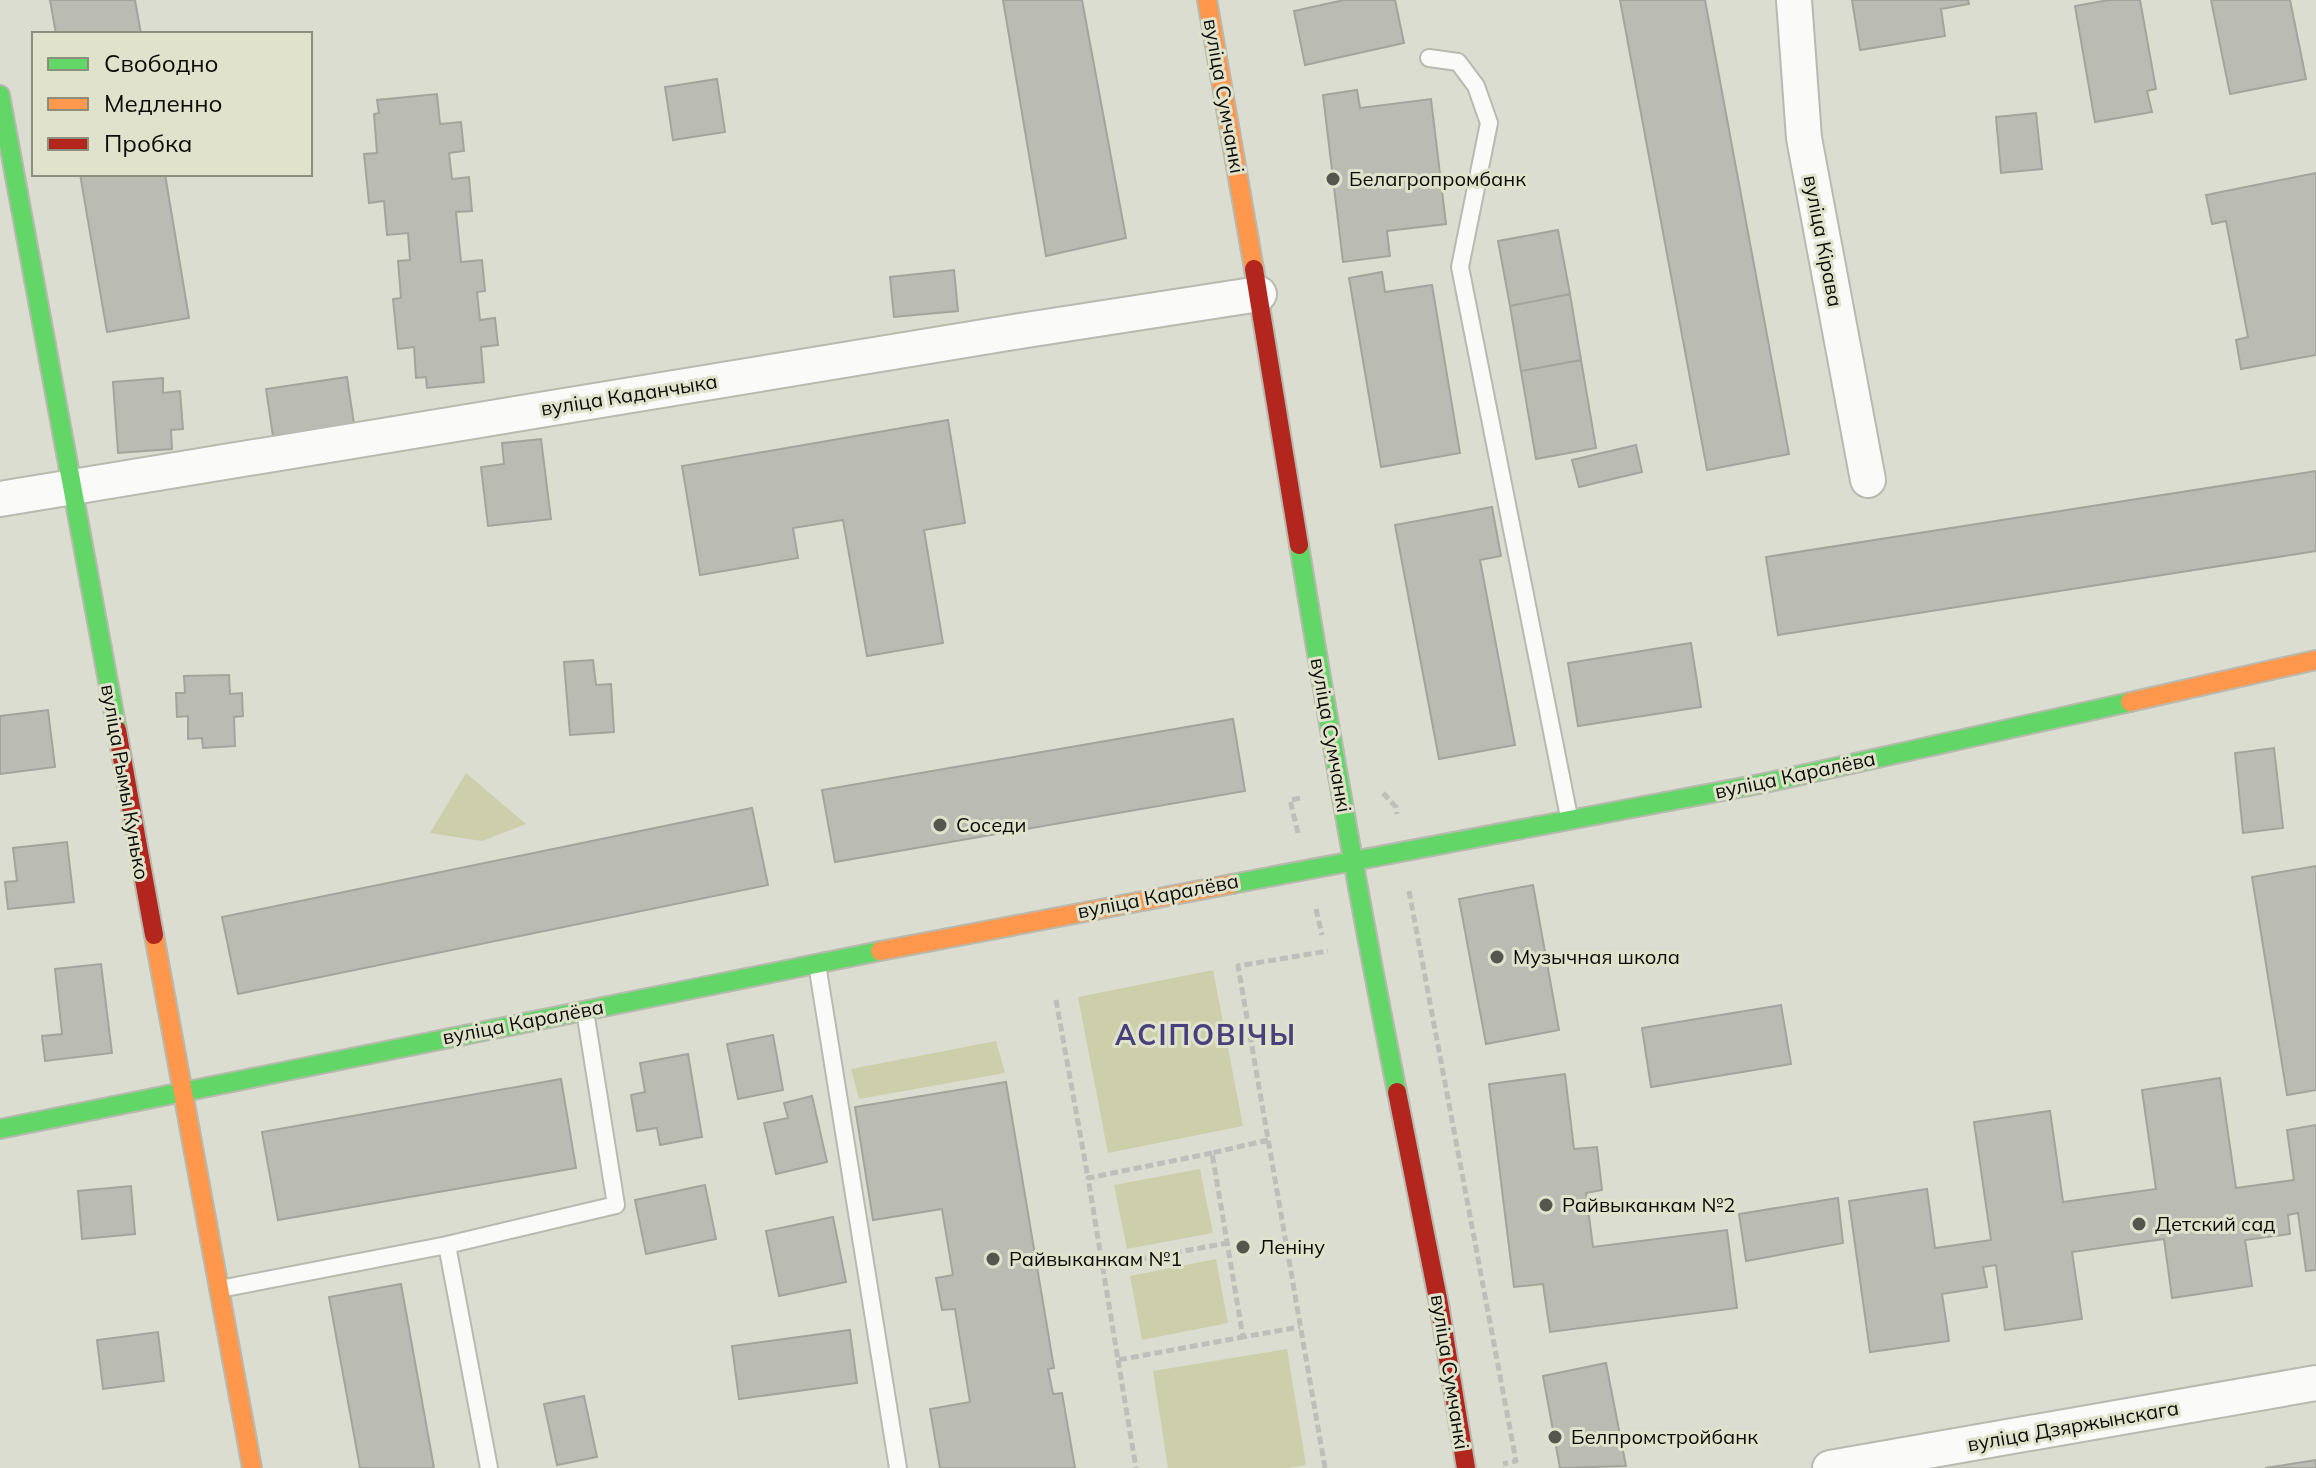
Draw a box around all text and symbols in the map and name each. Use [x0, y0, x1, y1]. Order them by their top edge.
street label: вуліца Сумчанкі [1199, 17, 1250, 175]
legend [32, 32, 312, 176]
text: Свободно [104, 48, 219, 78]
text: Медленно [104, 88, 223, 118]
text: Пробка [104, 128, 192, 158]
place label: Белагропромбанк [1349, 166, 1526, 191]
marker: Белагропромбанк [1324, 170, 1342, 188]
street label: вуліца Кірава [1798, 173, 1849, 309]
street label: вуліца Каданчыка [539, 368, 719, 421]
street label: вуліца Сумчанкі [1306, 656, 1357, 814]
street label: вуліца Рымы Кунько [96, 682, 155, 881]
street label: вуліца Каралёва [1712, 745, 1878, 804]
place label: Соседи [956, 812, 1026, 837]
marker: Соседи [931, 816, 949, 834]
street label: вуліца Каралёва [1075, 868, 1241, 923]
place label: Музычная школа [1513, 944, 1680, 969]
marker: Музычная школа [1488, 948, 1506, 966]
street label: вуліца Каралёва [440, 994, 606, 1049]
district label: АСІПОВІЧЫ [1115, 1017, 1297, 1052]
place label: Райвыканкам №2 [1562, 1192, 1735, 1217]
marker: Райвыканкам №2 [1537, 1196, 1555, 1214]
place label: Детский сад [2155, 1211, 2276, 1236]
marker: Детский сад [2130, 1215, 2148, 1233]
place label: Леніну [1259, 1234, 1325, 1259]
marker: Леніну [1234, 1238, 1252, 1256]
place label: Райвыканкам №1 [1009, 1246, 1182, 1271]
marker: Райвыканкам №1 [984, 1250, 1002, 1268]
street label: вуліца Сумчанкі [1426, 1293, 1475, 1451]
street label: вуліца Дзяржынскага [1965, 1395, 2181, 1456]
place label: Белпромстройбанк [1571, 1424, 1758, 1449]
marker: Белпромстройбанк [1546, 1428, 1564, 1446]

